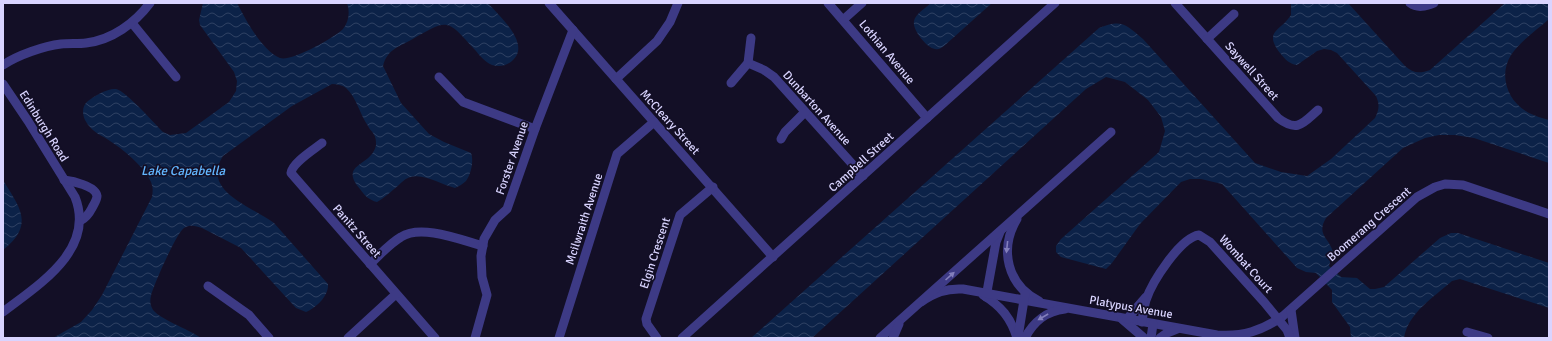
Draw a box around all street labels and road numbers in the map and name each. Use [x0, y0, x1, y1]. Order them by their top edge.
street label: Lothian Avenue [856, 17, 918, 87]
street label: Saywell Street [1221, 39, 1282, 104]
street label: Dunbarton Avenue [779, 68, 854, 149]
street label: McCleary Street [637, 87, 703, 158]
street label: Edinburgh Road [16, 88, 71, 165]
street label: Forster Avenue [493, 120, 532, 197]
street label: Campbell Street [826, 129, 897, 195]
street label: Mcilwraith Avenue [563, 171, 606, 267]
street label: Boomerang Crescent [1324, 184, 1414, 265]
street label: Panitz Street [329, 201, 384, 261]
street label: Elgin Crescent [637, 216, 674, 291]
street label: Wombat Court [1215, 232, 1276, 297]
street label: Platypus Avenue [1088, 293, 1174, 322]

